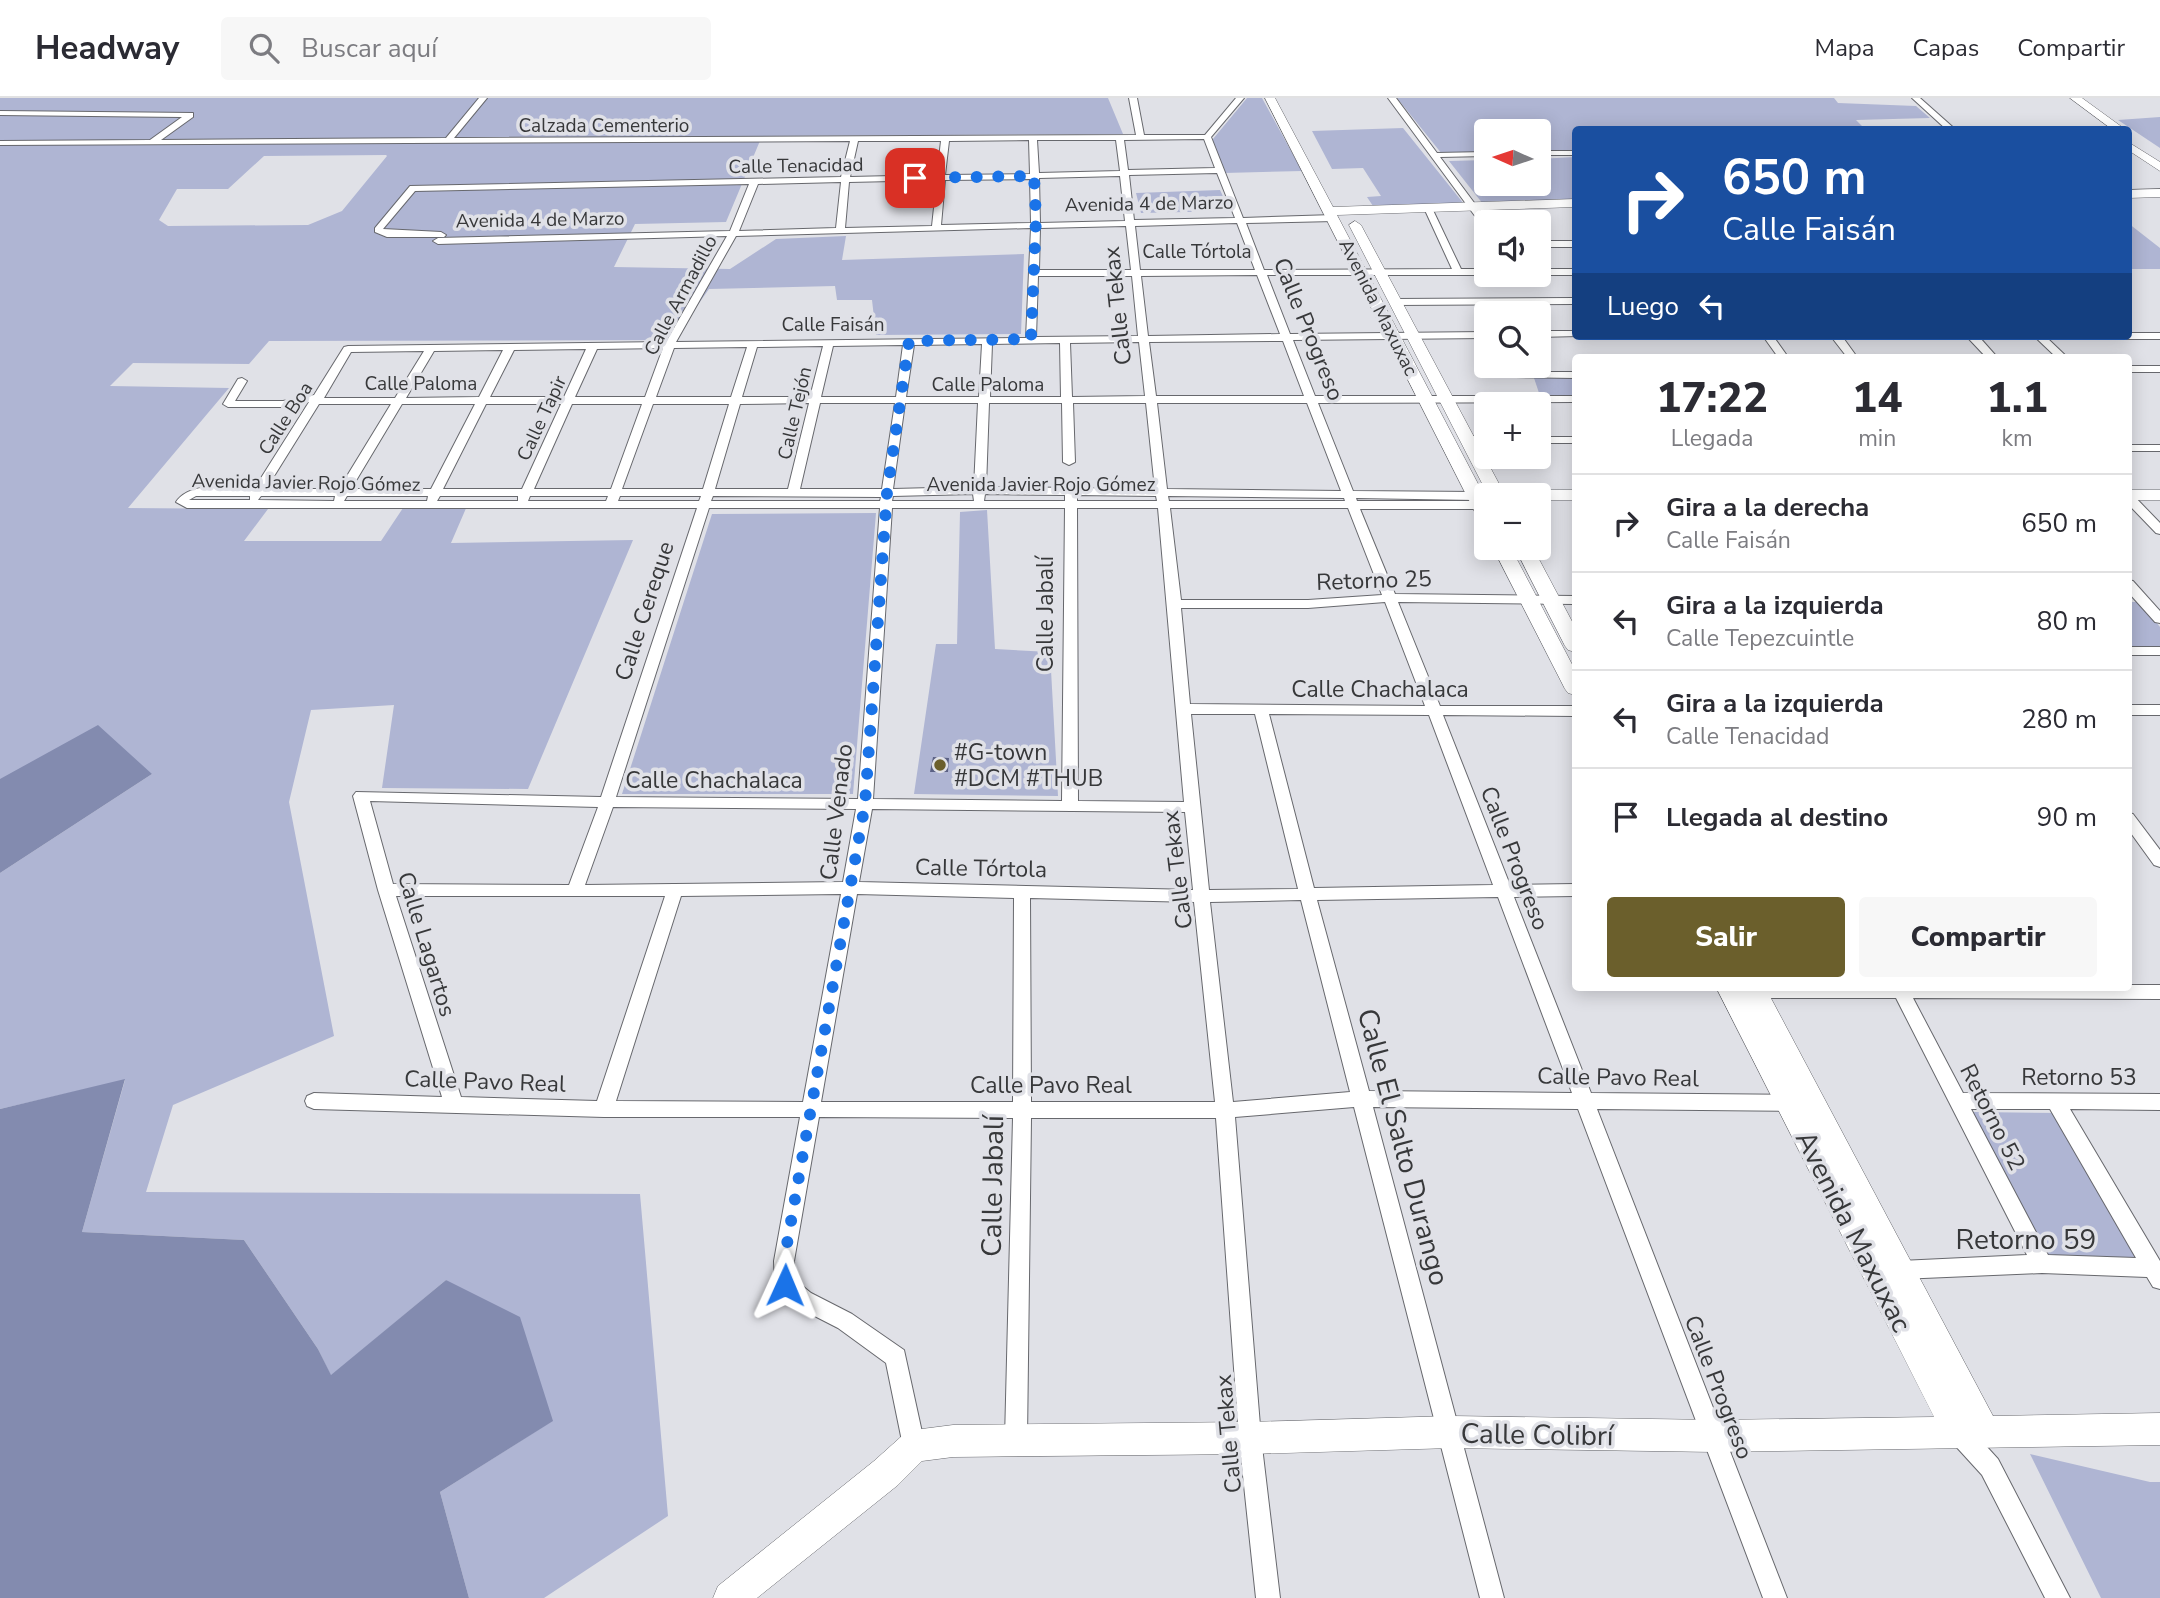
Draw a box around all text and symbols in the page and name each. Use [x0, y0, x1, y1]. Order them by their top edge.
search box [221, 17, 711, 80]
text: Headway [35, 26, 179, 71]
icon: search [245, 29, 283, 67]
text: Buscar aquí [301, 31, 437, 66]
text: Mapa [1815, 32, 1875, 64]
text: Capas [1913, 32, 1979, 64]
text: Compartir [2017, 32, 2125, 64]
street label: Calzada Cementerio [519, 113, 689, 139]
north arrow [1474, 119, 1550, 196]
map controls [1474, 119, 1551, 560]
text: 650 m [1722, 144, 1866, 211]
pin [885, 148, 945, 208]
street label: Calle Tenacidad [728, 152, 864, 180]
icon: right [1607, 154, 1698, 245]
icon: arrive [896, 159, 934, 197]
street label: Avenida 4 de Marzo [1064, 190, 1234, 218]
street label: Avenida 4 de Marzo [455, 206, 625, 234]
text: Calle Faisán [1722, 208, 1896, 251]
button: sound [1474, 210, 1551, 287]
street label: Calle Armadillo [638, 231, 724, 360]
street label: Avenida Maxuxac [1332, 235, 1424, 380]
street label: Calle Tórtola [1142, 239, 1252, 265]
street label: Calle Tekax [1096, 245, 1139, 367]
street label: Calle Progreso [1266, 253, 1351, 405]
icon: left [1693, 287, 1731, 325]
text: Luego [1607, 289, 1679, 324]
button: search [1474, 301, 1551, 378]
street label: Calle Faisán [781, 312, 885, 338]
street label: Calle Tejón [772, 364, 818, 462]
text: 17:22 [1656, 370, 1768, 427]
text: 14 [1852, 370, 1902, 427]
text: 1.1 [1987, 370, 2048, 427]
street label: Calle Paloma [365, 371, 477, 397]
street label: Calle Tapir [511, 372, 573, 465]
street label: Calle Paloma [932, 372, 1044, 398]
street label: Calle Boa [253, 377, 319, 460]
button: + [1474, 392, 1551, 469]
text: Llegada [1671, 423, 1753, 454]
text: min [1858, 423, 1896, 454]
text: km [2002, 423, 2033, 454]
street label: Avenida Javier Rojo Gómez [191, 468, 421, 498]
street label: Avenida Javier Rojo Gómez [927, 472, 1156, 498]
button: − [1474, 483, 1551, 560]
text: Gira a la derecha [1666, 490, 1869, 525]
icon: right [1607, 504, 1645, 542]
text: 650 m [2021, 506, 2097, 541]
text: Calle Faisán [1666, 525, 1791, 556]
street label: Calle Cereque [607, 538, 682, 685]
street label: Calle Jabalí [1030, 554, 1061, 672]
street label: Retorno 25 [1316, 563, 1432, 598]
text: Gira a la izquierda [1666, 588, 1884, 623]
icon: left [1607, 602, 1645, 640]
text: 80 m [2037, 604, 2097, 639]
text: Calle Tepezcuintle [1666, 623, 1854, 654]
street label: Calle Chachalaca [1291, 674, 1469, 705]
text: Gira a la izquierda [1666, 686, 1884, 721]
icon: left [1607, 700, 1645, 738]
text: 280 m [2021, 702, 2097, 737]
text: Calle Tenacidad [1666, 721, 1830, 752]
place label: #G-town #DCM #THUB [954, 737, 1103, 794]
street label: Calle Venado [813, 742, 860, 882]
marker: #G-town #DCM #THUB [932, 757, 948, 773]
street label: Calle Chachalaca [625, 765, 803, 796]
street label: Calle Progreso [1473, 782, 1556, 935]
icon: arrive [1607, 798, 1645, 836]
text: Llegada al destino [1666, 800, 1888, 835]
text: 90 m [2037, 800, 2097, 835]
street label: Calle Tekax [1155, 809, 1200, 931]
street label: Calle Tórtola [915, 852, 1047, 885]
street label: Calle Lagartos [390, 868, 463, 1020]
button: Salir [1607, 897, 1845, 977]
button: Compartir [1859, 897, 2097, 977]
street label: Calle El Salto Durango [1348, 1005, 1458, 1290]
street label: Retorno 52 [1952, 1059, 2033, 1176]
street label: Calle Pavo Real [1537, 1061, 1699, 1094]
street label: Retorno 53 [2021, 1062, 2137, 1093]
street label: Calle Pavo Real [404, 1063, 567, 1100]
street label: Calle Pavo Real [970, 1070, 1132, 1101]
street label: Calle Jabalí [973, 1113, 1013, 1257]
street label: Avenida Maxuxac [1786, 1124, 1920, 1339]
street label: Retorno 59 [1956, 1221, 2096, 1259]
position arrow [748, 1248, 822, 1322]
street label: Calle Progreso [1677, 1311, 1760, 1464]
street label: Calle Tekax [1208, 1373, 1249, 1495]
street label: Calle Colibrí [1460, 1415, 1615, 1455]

